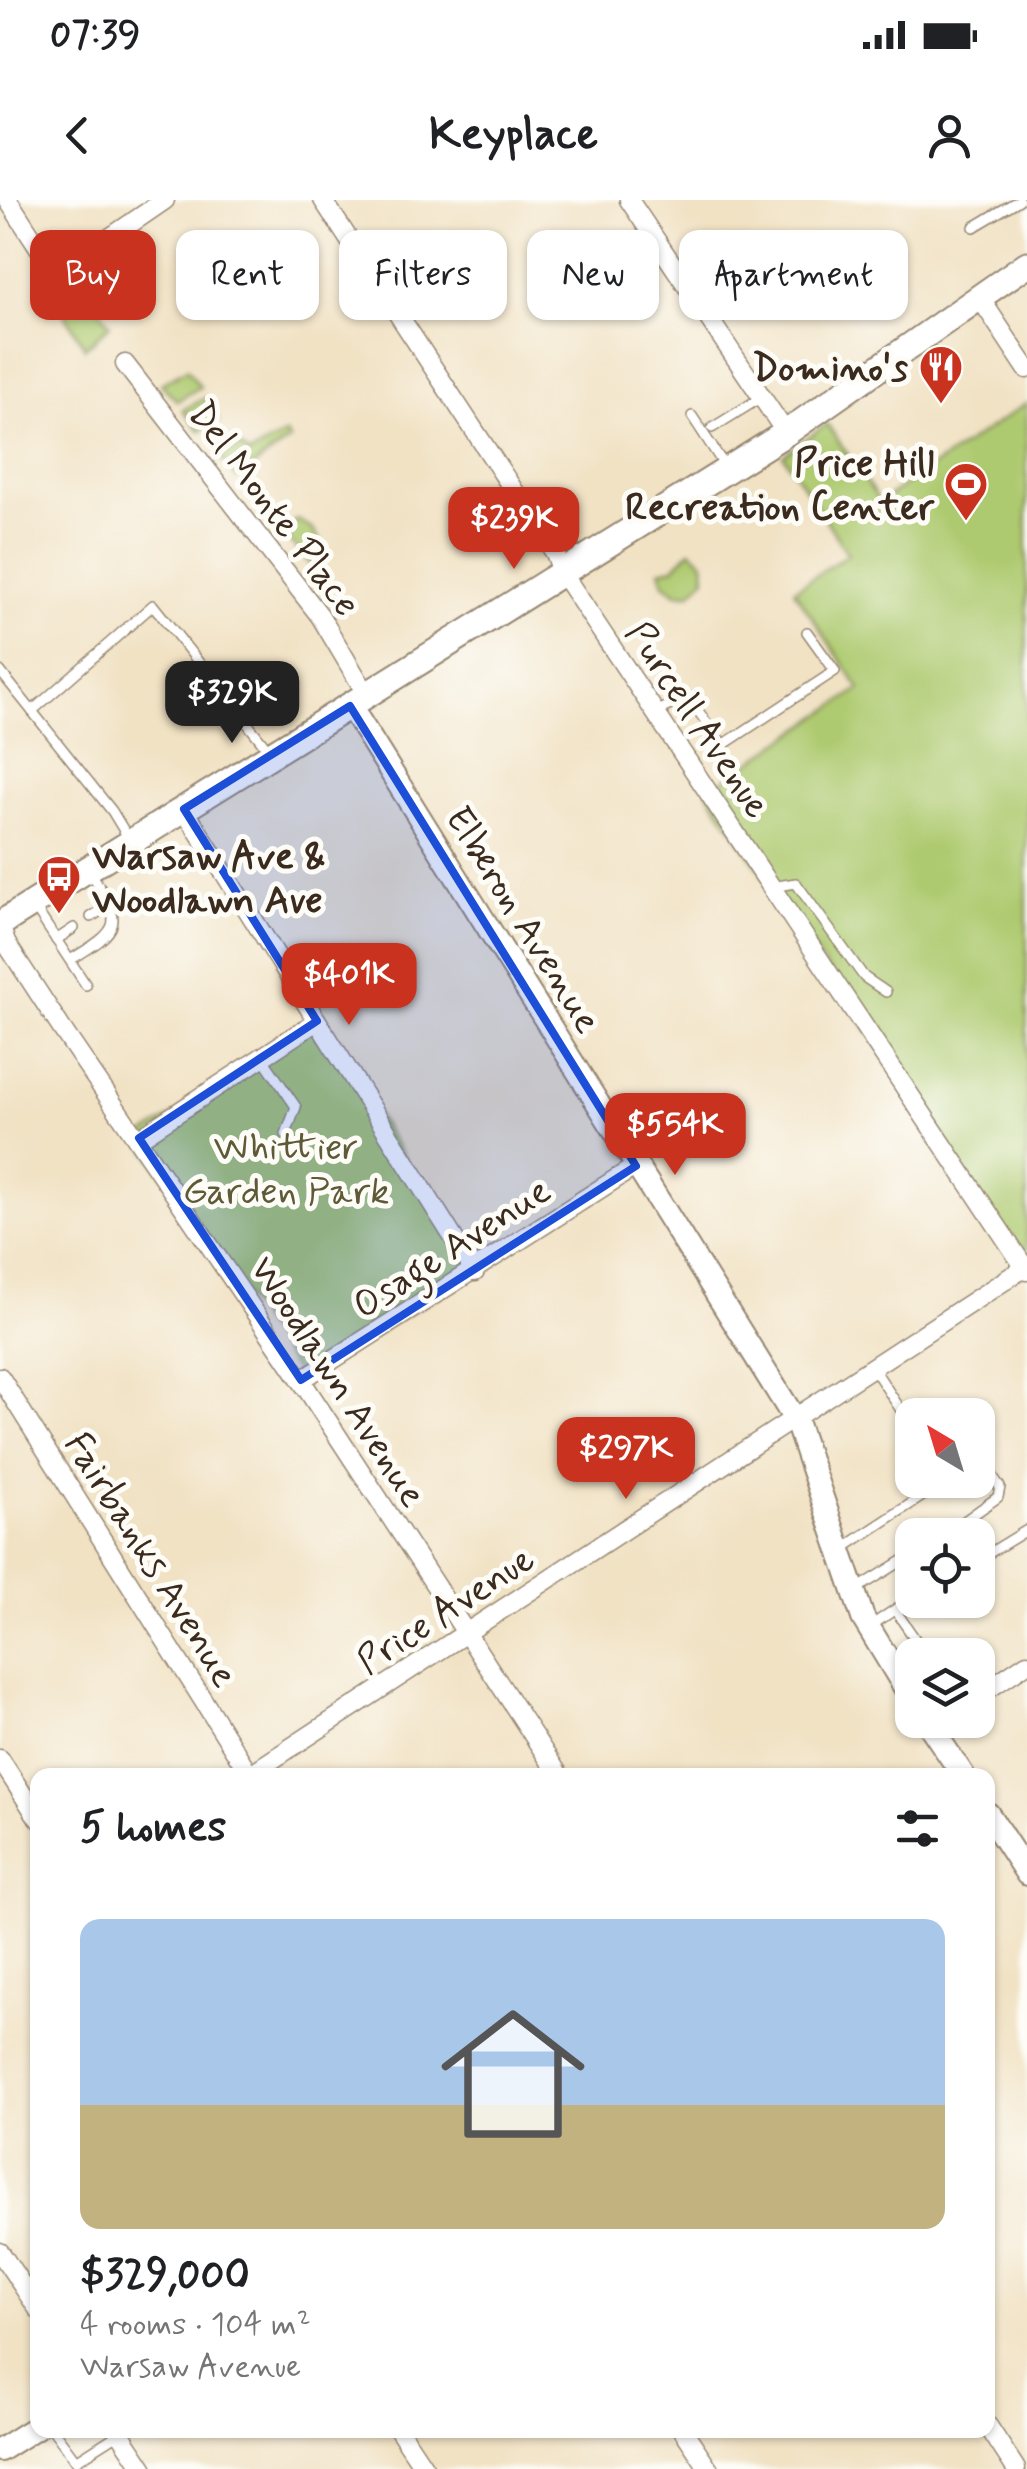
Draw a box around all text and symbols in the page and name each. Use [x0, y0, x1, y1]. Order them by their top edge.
text: 07:39 [50, 11, 140, 60]
text: Keyplace [429, 106, 598, 165]
icon: back [50, 108, 105, 163]
icon: person [922, 108, 977, 163]
chip: Buy [30, 230, 156, 320]
chip: Rent [176, 230, 319, 320]
chip: Filters [339, 230, 507, 320]
chip: New [527, 230, 659, 320]
chip: Apartment [679, 230, 908, 320]
restaurant icon: Domino's [918, 344, 964, 405]
place label: Domino's [752, 345, 908, 394]
street label: Del Monte Place [176, 392, 370, 627]
place label: Price Hill Recreation Center [625, 440, 935, 533]
sports icon: Price Hill Recreation Center [943, 461, 989, 522]
pin: $239K [444, 487, 584, 572]
text: $239K [470, 498, 558, 540]
street label: Purcell Avenue [613, 612, 781, 828]
pin: $329K [162, 661, 302, 746]
text: $329K [187, 672, 277, 714]
street label: Elberon Avenue [433, 798, 611, 1043]
place label: Warsaw Ave & Woodlawn Ave [92, 833, 326, 926]
bus stop icon: Warsaw Ave & Woodlawn Ave [36, 854, 82, 915]
pin: $401K [279, 943, 419, 1028]
text: $401K [304, 954, 394, 996]
pin: $554K [605, 1093, 745, 1178]
text: $554K [627, 1104, 723, 1146]
park label: Whittier Garden Park [183, 1124, 389, 1217]
street label: Osage Avenue [344, 1167, 563, 1335]
street label: Woodlawn Avenue [238, 1248, 436, 1517]
north arrow [895, 1398, 995, 1498]
map controls [895, 1398, 995, 1738]
pin: $297K [556, 1417, 696, 1502]
street label: Fairbanks Avenue [52, 1424, 248, 1697]
text: $297K [579, 1428, 673, 1470]
button: locate [895, 1518, 995, 1618]
street label: Price Avenue [348, 1535, 544, 1687]
button: layers [895, 1638, 995, 1738]
text: 5 homes [80, 1801, 226, 1856]
icon: filters [890, 1801, 945, 1856]
icon: home [423, 1984, 603, 2164]
text: $329,000 [80, 2249, 250, 2304]
text: 4 rooms · 104 m² [80, 2304, 311, 2346]
text: Warsaw Avenue [80, 2346, 301, 2388]

